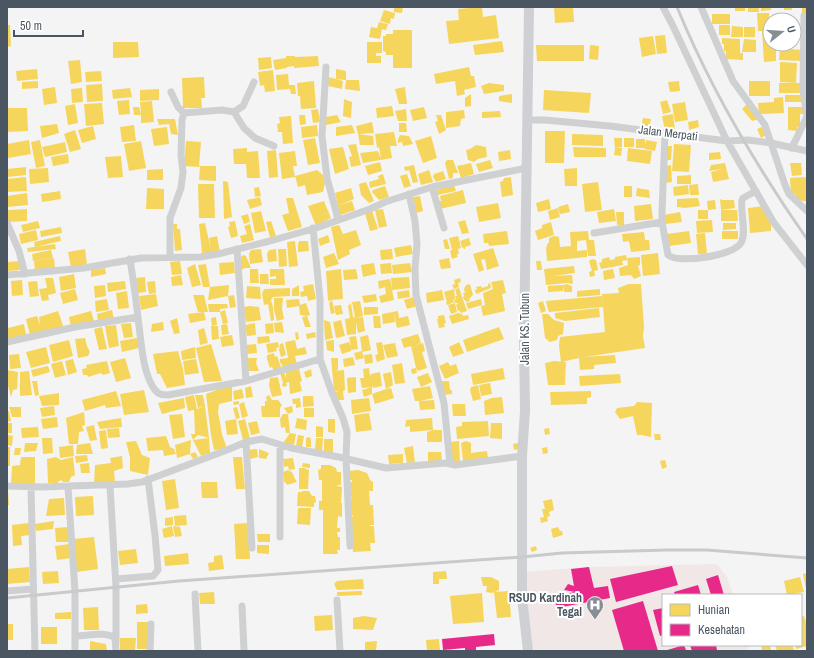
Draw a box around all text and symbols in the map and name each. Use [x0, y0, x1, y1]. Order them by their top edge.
scale bar [14, 12, 83, 38]
north arrow [762, 12, 802, 52]
text: 50 m [20, 18, 42, 34]
text: U [784, 24, 799, 34]
street label: Jalan Merpati [637, 121, 699, 145]
street label: Jalan KS. Tubun [517, 293, 533, 365]
place label: RSUD Kardinah Tegal [509, 590, 582, 620]
legend [662, 594, 802, 646]
hospital icon: RSUD Kardinah Tegal [585, 595, 605, 620]
text: Hunian [698, 602, 730, 618]
text: Kesehatan [698, 622, 745, 638]

